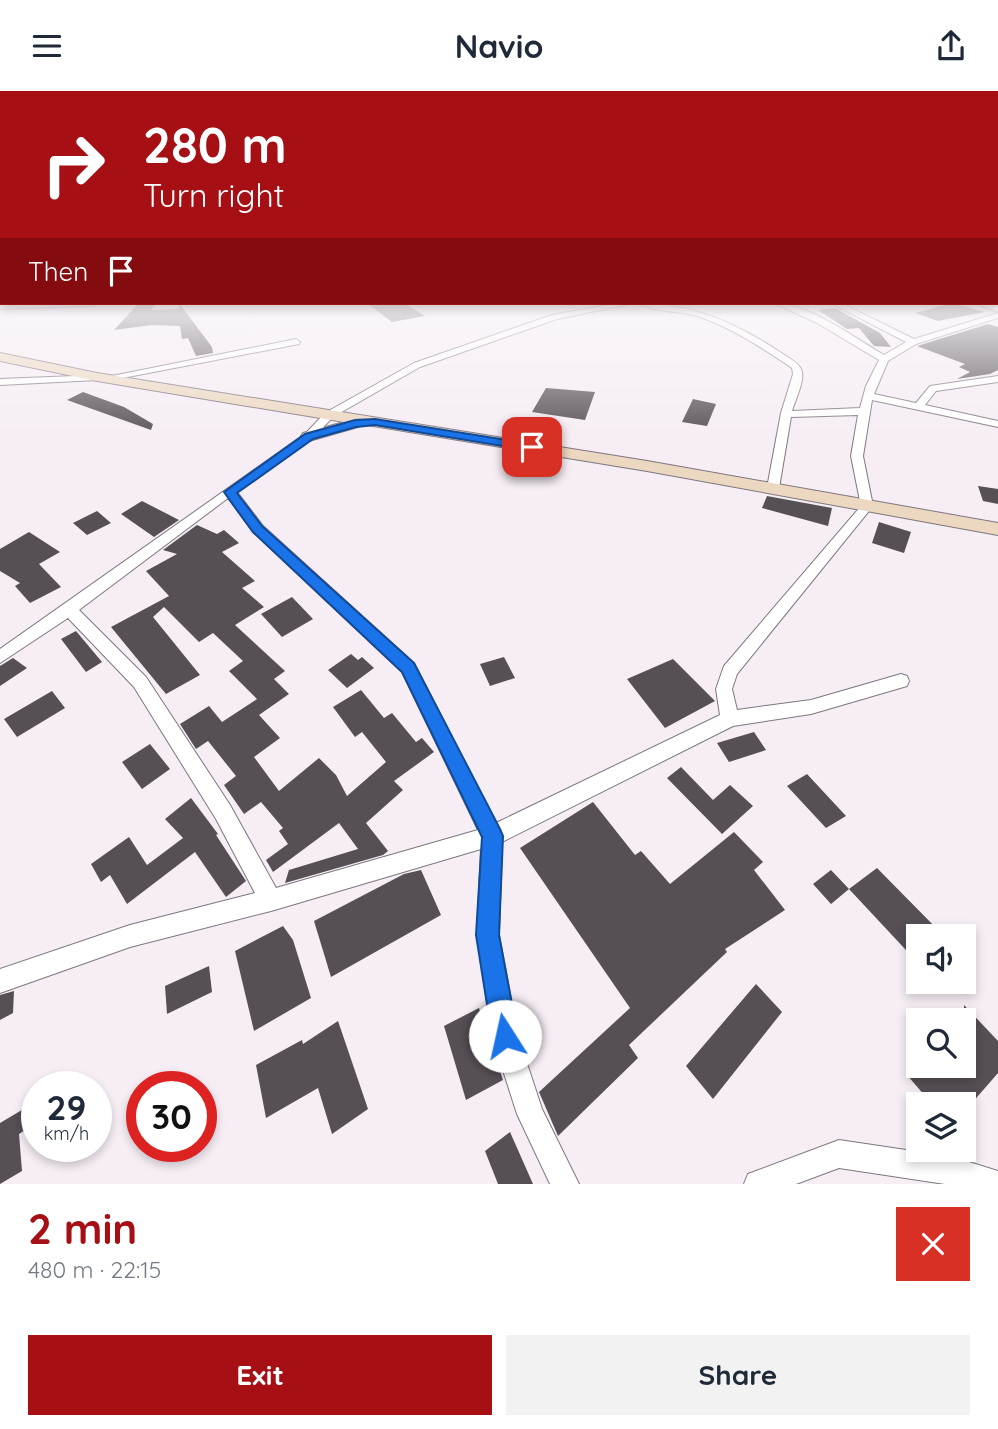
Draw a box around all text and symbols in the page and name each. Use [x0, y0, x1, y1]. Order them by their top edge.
text: Navio [455, 26, 543, 66]
icon: menu [28, 27, 66, 65]
icon: share [932, 27, 970, 65]
text: 280 m [143, 114, 287, 175]
icon: right [28, 119, 119, 210]
text: Turn right [143, 175, 284, 215]
icon: arrive [102, 252, 140, 290]
text: Then [28, 255, 88, 288]
pin [502, 417, 562, 477]
icon: arrive [513, 428, 551, 466]
map controls [906, 924, 976, 1162]
button: sound [906, 924, 976, 994]
position arrow [468, 999, 542, 1073]
button: search [906, 1008, 976, 1078]
speed limit sign: 30 [126, 1071, 217, 1162]
text: 29 [47, 1085, 86, 1129]
button: layers [906, 1092, 976, 1162]
text: km/h [44, 1122, 89, 1145]
text: 2 min [28, 1202, 137, 1255]
button: close [896, 1207, 970, 1281]
text: 480 m · 22:15 [28, 1255, 161, 1284]
button: Exit [28, 1335, 492, 1415]
button: Share [506, 1335, 970, 1415]

